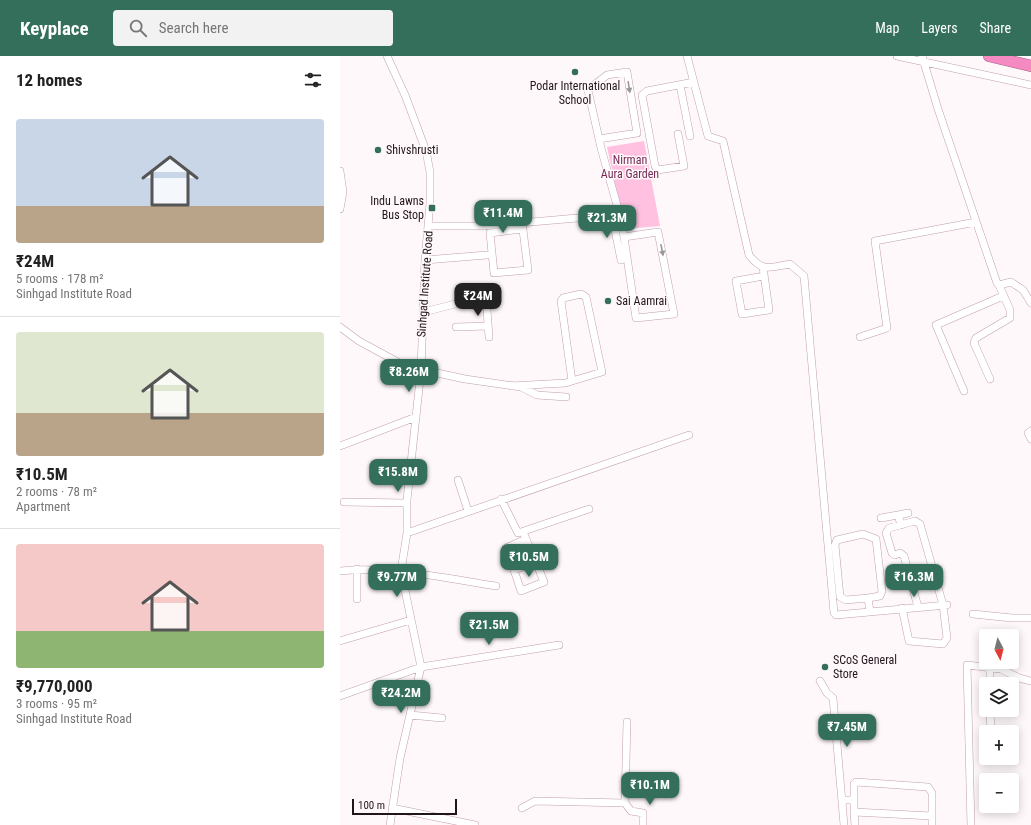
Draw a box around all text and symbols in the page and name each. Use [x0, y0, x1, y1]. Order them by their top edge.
search box [113, 10, 393, 46]
text: Keyplace [20, 17, 89, 40]
icon: search [127, 17, 149, 39]
text: Search here [159, 19, 228, 37]
text: Map [875, 20, 899, 36]
text: Layers [921, 20, 958, 36]
text: Share [980, 20, 1011, 36]
marker: Podar International School [570, 67, 580, 77]
icon: filters [302, 69, 324, 91]
text: 12 homes [16, 70, 82, 90]
place label: Podar International School [530, 79, 620, 107]
one-way arrow [627, 81, 633, 93]
place label: Shivshrusti [386, 143, 438, 157]
icon: home [134, 145, 206, 217]
marker: Shivshrusti [373, 145, 383, 155]
park label: Nirman Aura Garden [601, 153, 659, 181]
place label: Indu Lawns Bus Stop [370, 194, 424, 222]
pin: ₹11.4M [470, 200, 536, 234]
marker: Indu Lawns Bus Stop [427, 203, 437, 213]
text: ₹11.4M [483, 205, 523, 220]
pin: ₹21.3M [574, 205, 640, 239]
text: ₹21.3M [587, 210, 627, 225]
street label: Sinhgad Institute Road [414, 230, 436, 338]
one-way arrow [659, 244, 665, 256]
text: ₹24M [16, 251, 54, 271]
text: 5 rooms · 178 m² [16, 271, 103, 286]
pin: ₹24M [454, 283, 502, 317]
text: Sinhgad Institute Road [16, 286, 132, 301]
text: ₹24M [463, 288, 493, 303]
place label: Sai Aamrai [616, 294, 667, 308]
marker: Sai Aamrai [603, 296, 613, 306]
icon: home [134, 358, 206, 430]
pin: ₹8.26M [376, 359, 442, 393]
text: ₹8.26M [389, 364, 429, 379]
pin: ₹15.8M [365, 459, 431, 493]
text: ₹10.5M [16, 464, 68, 484]
text: ₹15.8M [378, 464, 418, 479]
text: 2 rooms · 78 m² [16, 484, 97, 499]
text: Apartment [16, 499, 70, 514]
pin: ₹10.5M [496, 544, 562, 578]
text: ₹10.5M [509, 549, 549, 564]
pin: ₹9.77M [364, 564, 430, 598]
pin: ₹16.3M [881, 564, 947, 598]
text: ₹9.77M [377, 569, 417, 584]
text: ₹16.3M [894, 569, 934, 584]
icon: home [134, 570, 206, 642]
pin: ₹21.5M [456, 612, 522, 646]
text: ₹21.5M [469, 617, 509, 632]
north arrow [979, 629, 1019, 669]
map controls [979, 629, 1019, 813]
place label: SCoS General Store [833, 653, 897, 681]
marker: SCoS General Store [820, 662, 830, 672]
text: ₹9,770,000 [16, 676, 93, 696]
button: layers [979, 677, 1019, 717]
pin: ₹24.2M [368, 680, 434, 714]
text: ₹24.2M [381, 685, 421, 700]
text: 3 rooms · 95 m² [16, 696, 97, 711]
text: Sinhgad Institute Road [16, 711, 132, 726]
pin: ₹7.45M [814, 714, 880, 748]
text: ₹7.45M [827, 719, 867, 734]
button: + [979, 725, 1019, 765]
pin: ₹10.1M [617, 772, 683, 806]
button: − [979, 773, 1019, 813]
text: ₹10.1M [630, 777, 670, 792]
scale bar [352, 797, 457, 816]
text: 100 m [358, 799, 385, 812]

